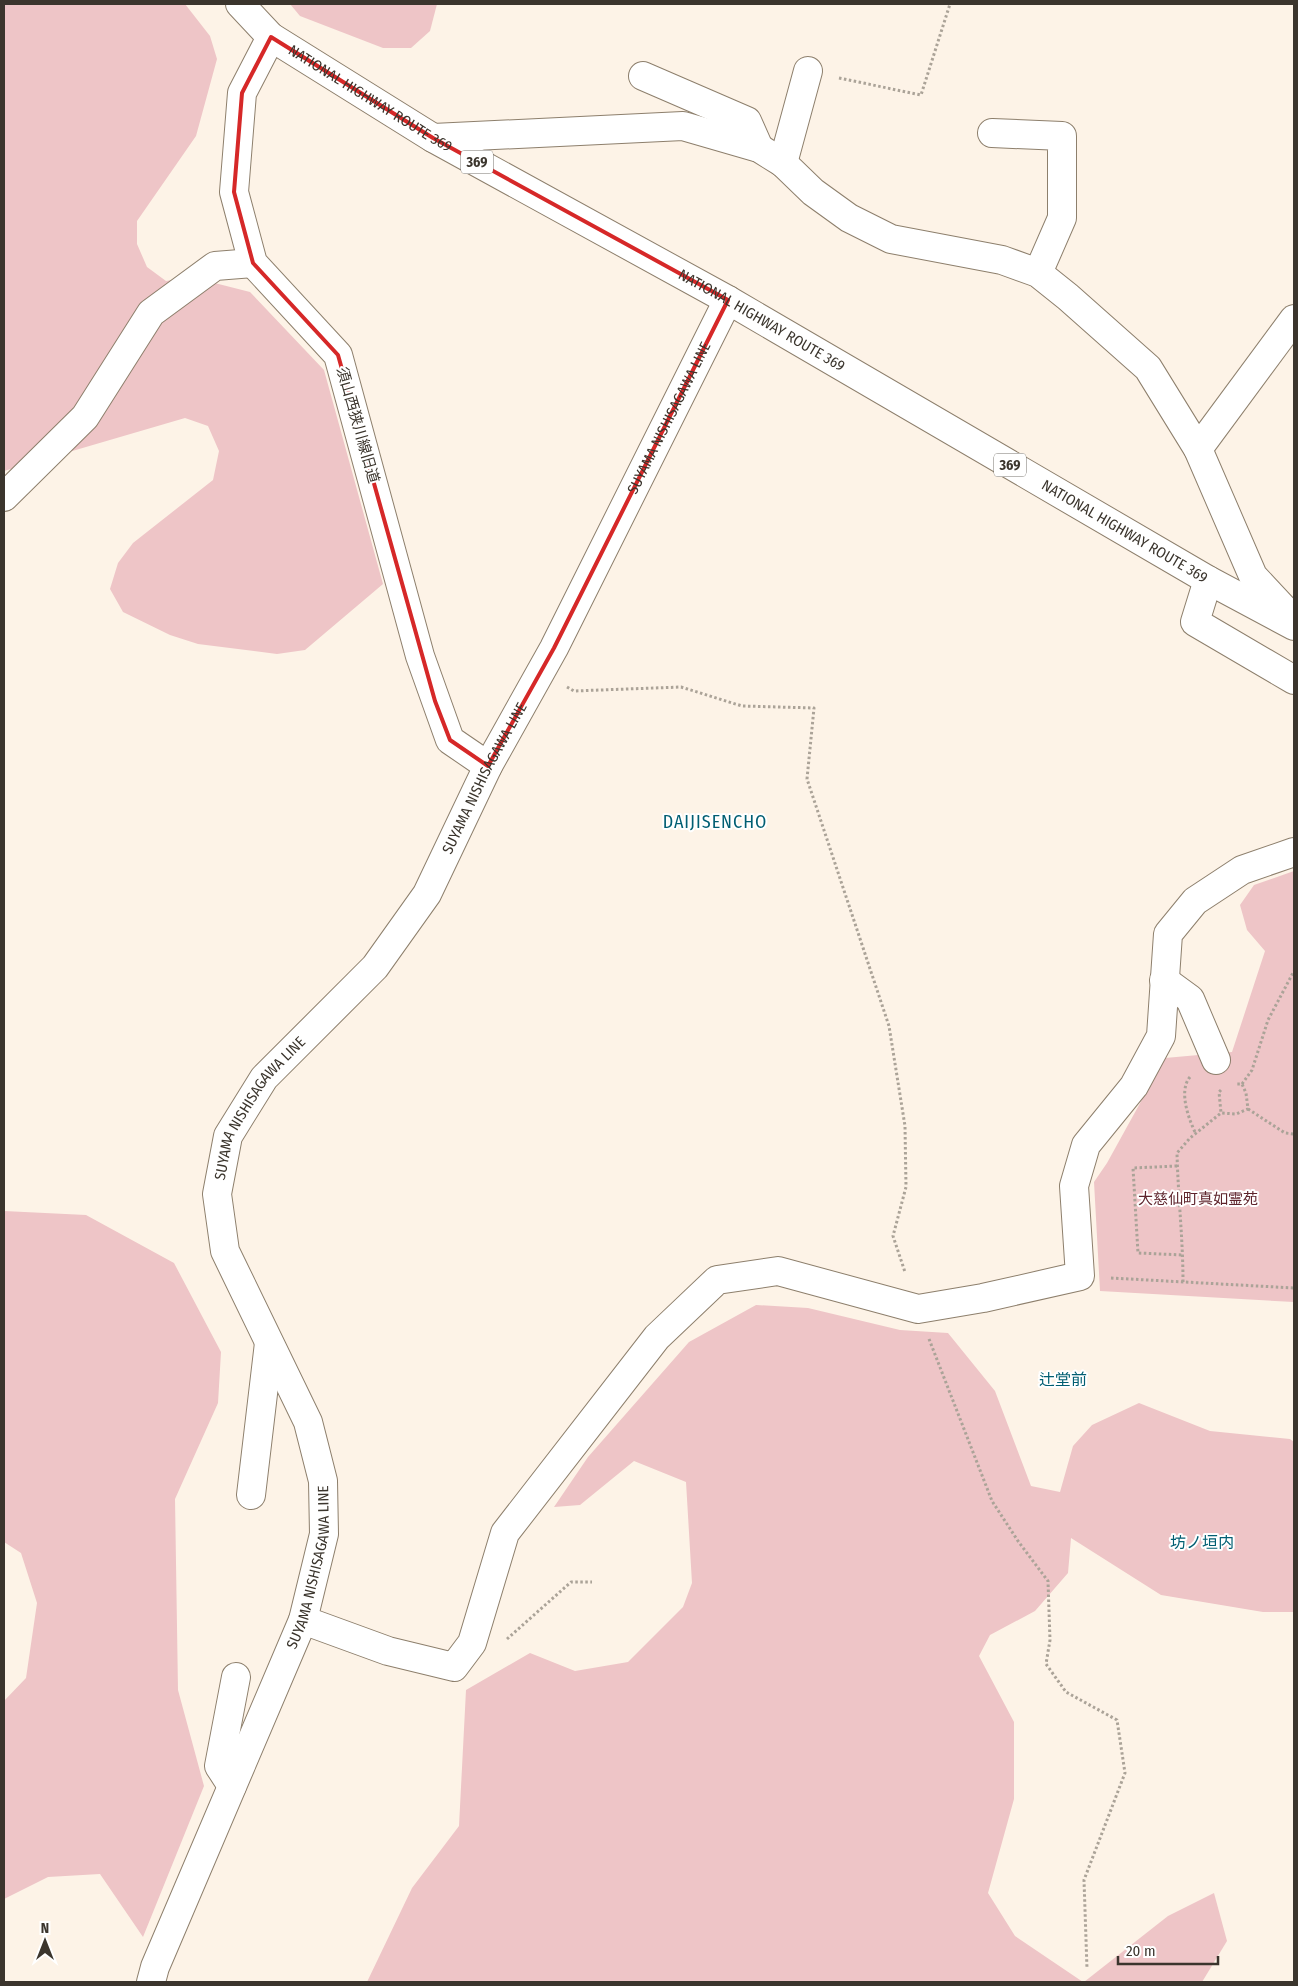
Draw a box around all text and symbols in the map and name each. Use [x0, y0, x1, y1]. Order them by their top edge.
street label: NATIONAL HIGHWAY ROUTE 369 [285, 41, 455, 156]
road number: 369 [461, 150, 493, 173]
street label: NATIONAL HIGHWAY ROUTE 369 [675, 266, 848, 375]
street label: SUYAMA NISHISAGAWA LINE [624, 339, 715, 497]
street label: 須山西狭川線旧道 [333, 365, 383, 485]
road number: 369 [994, 454, 1026, 476]
street label: NATIONAL HIGHWAY ROUTE 369 [1039, 476, 1211, 587]
street label: SUYAMA NISHISAGAWA LINE [438, 699, 531, 857]
district label: DAIJISENCHO [663, 811, 767, 833]
street label: SUYAMA NISHISAGAWA LINE [211, 1033, 309, 1182]
park label: 大慈仙町真如霊苑 [1138, 1190, 1258, 1208]
district label: 辻堂前 [1039, 1370, 1087, 1389]
street label: SUYAMA NISHISAGAWA LINE [283, 1485, 333, 1652]
district label: 坊ノ垣内 [1170, 1533, 1234, 1552]
north arrow [20, 1916, 70, 1966]
text: N [41, 1920, 49, 1937]
scale bar [1118, 1934, 1218, 1966]
text: 20 m [1126, 1942, 1156, 1960]

